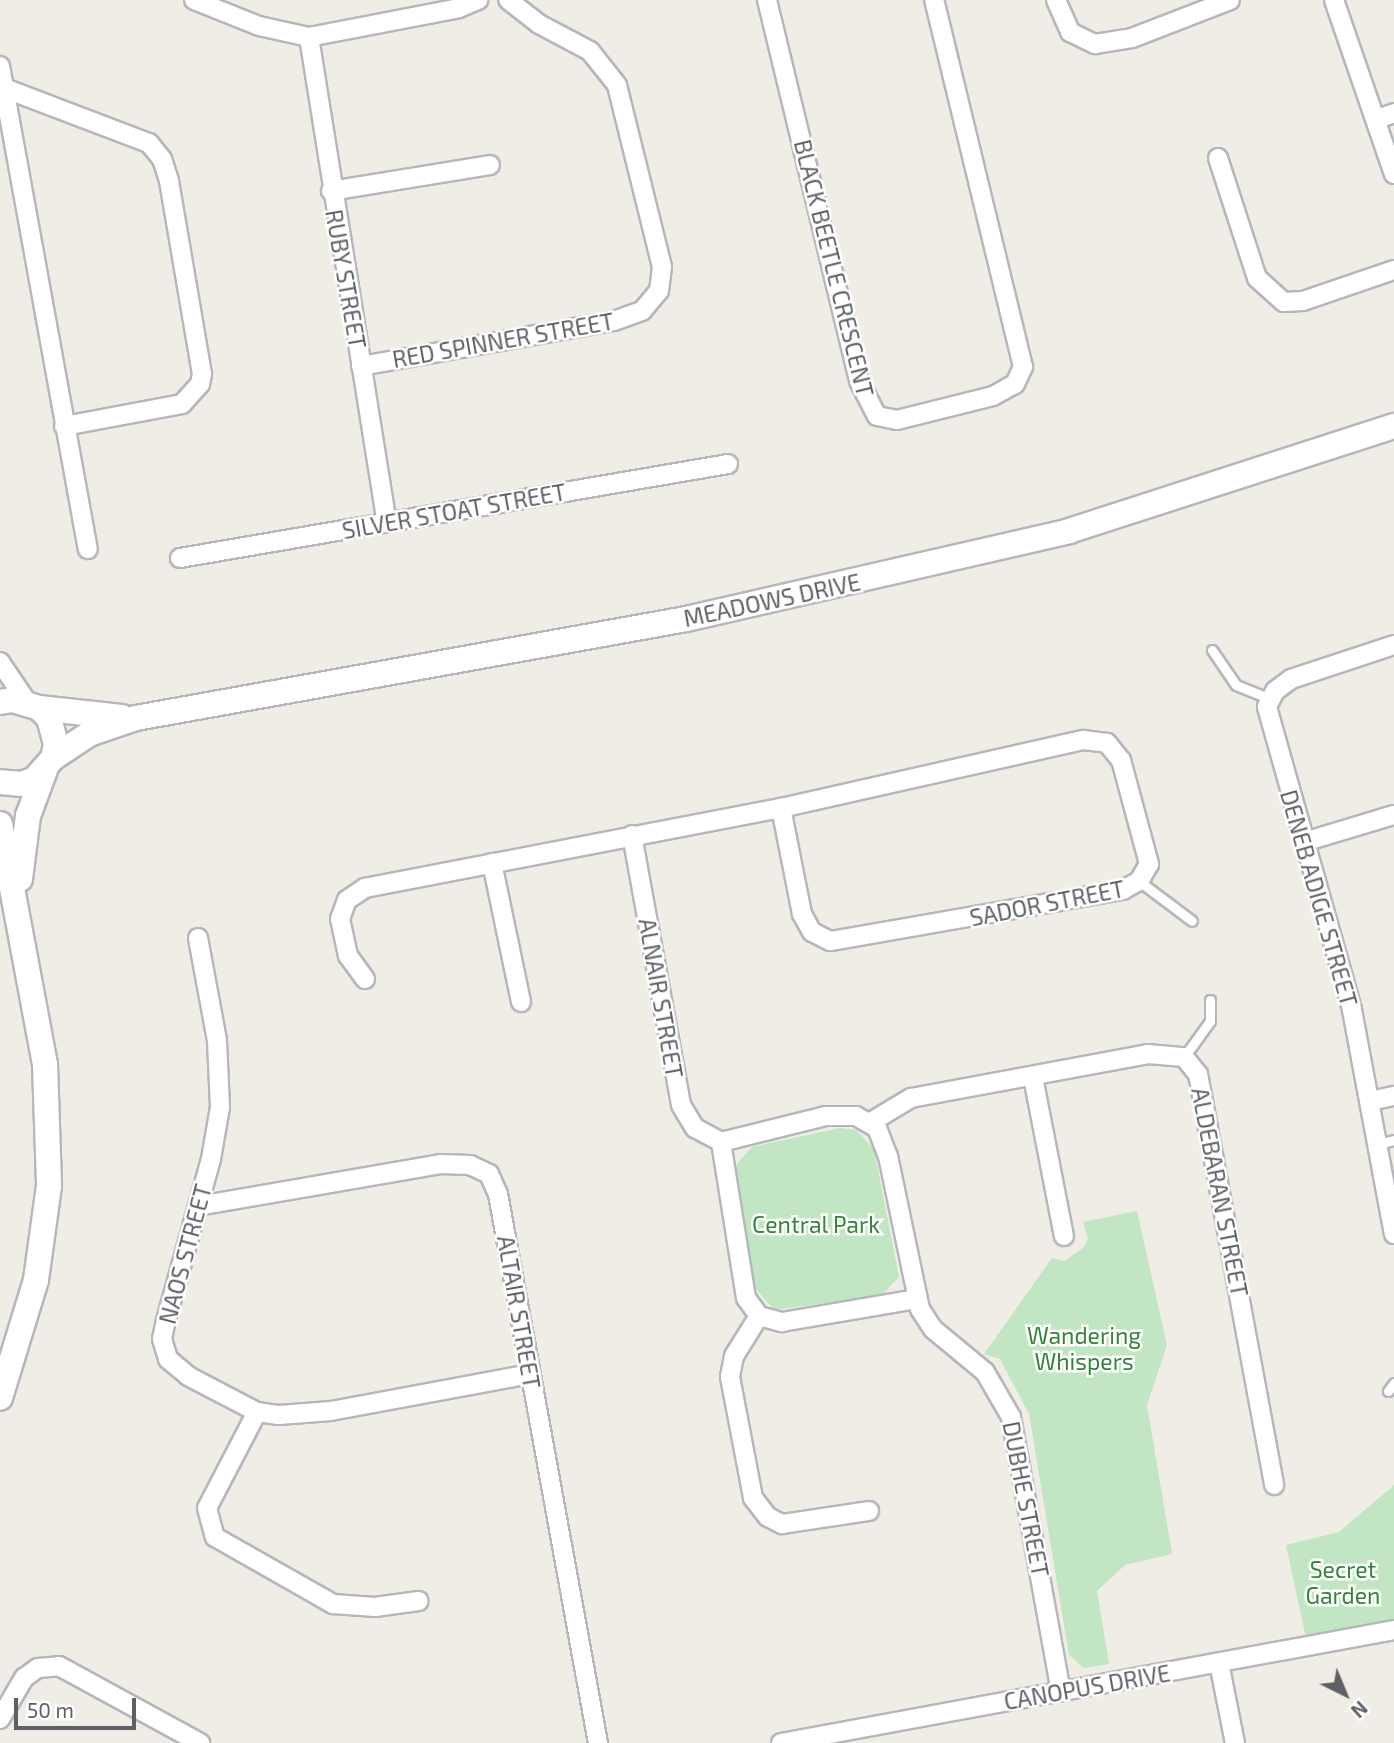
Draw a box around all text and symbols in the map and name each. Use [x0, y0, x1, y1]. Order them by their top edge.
street label: BLACK BEETLE CRESCENT [789, 137, 879, 399]
street label: RUBY STREET [320, 207, 372, 351]
street label: RED SPINNER STREET [390, 307, 616, 373]
street label: SILVER STOAT STREET [340, 478, 568, 544]
street label: MEADOWS DRIVE [681, 568, 863, 632]
street label: DENEB ADIGE STREET [1275, 786, 1363, 1010]
street label: SADOR STREET [967, 874, 1127, 932]
street label: ALNAIR STREET [633, 916, 689, 1080]
street label: ALDEBARAN STREET [1186, 1085, 1254, 1299]
street label: NAOS STREET [153, 1181, 217, 1327]
park label: Central Park [752, 1210, 880, 1238]
street label: ALTAIR STREET [492, 1233, 546, 1391]
park label: Wandering Whispers [1027, 1321, 1141, 1375]
street label: DUBHE STREET [997, 1419, 1055, 1579]
park label: Secret Garden [1306, 1555, 1380, 1609]
street label: CANOPUS DRIVE [1002, 1659, 1172, 1715]
north arrow [1310, 1659, 1380, 1729]
scale bar [18, 1684, 140, 1728]
text: 50 m [27, 1697, 74, 1722]
text: N [1347, 1697, 1373, 1723]

